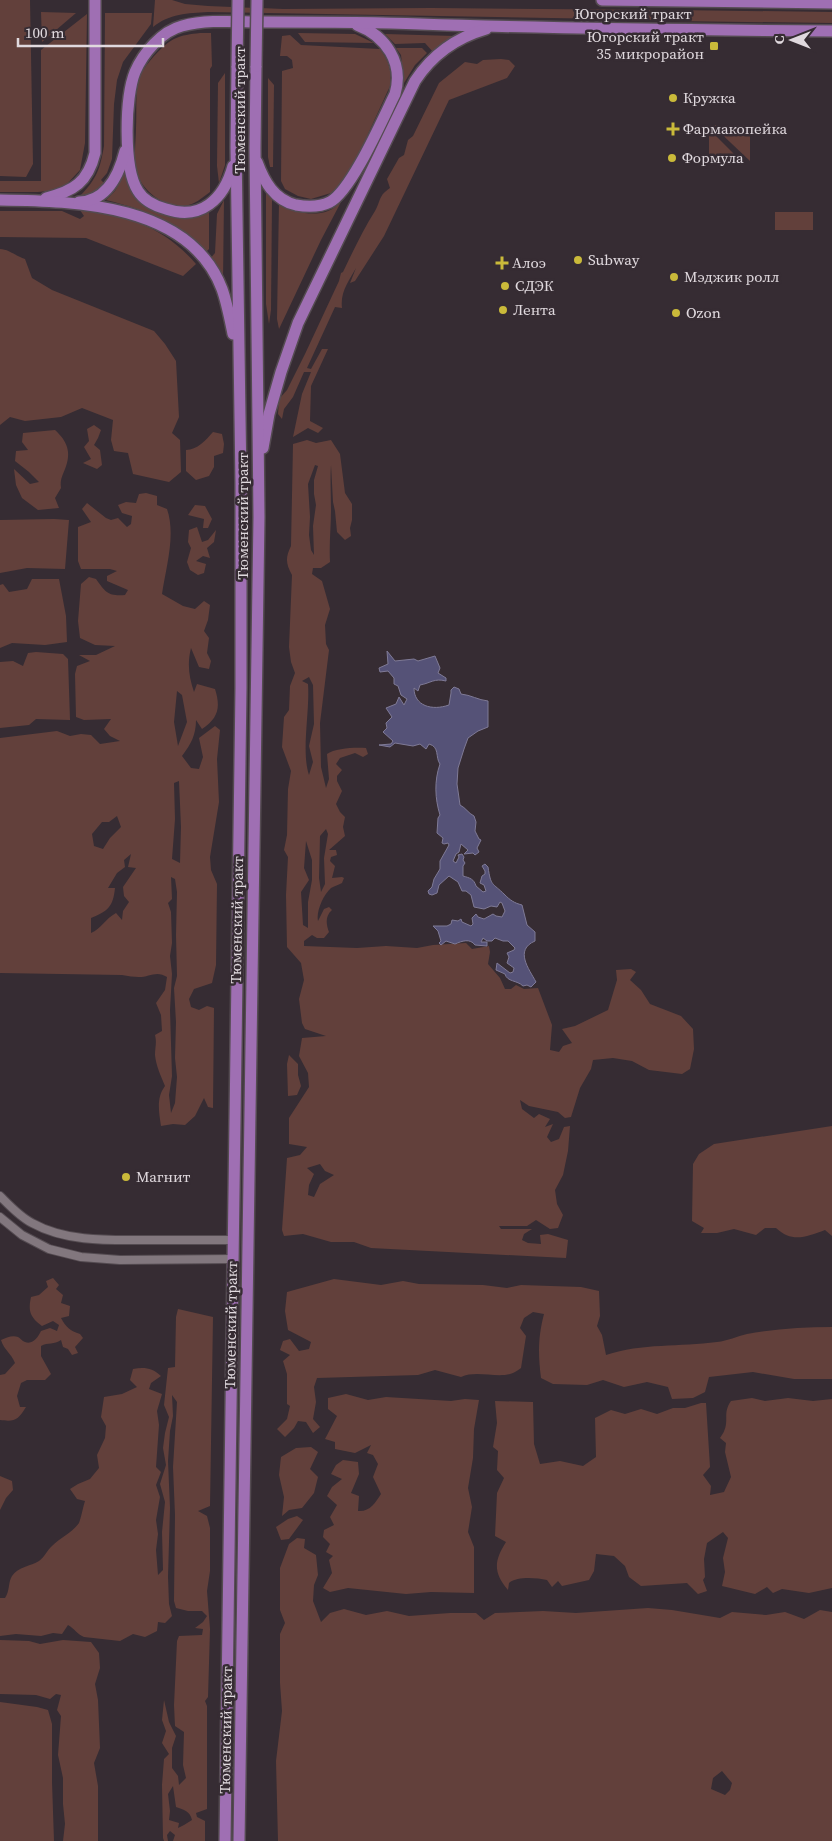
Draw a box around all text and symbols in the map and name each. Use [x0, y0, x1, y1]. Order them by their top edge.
street label: Югорский тракт [574, 3, 692, 24]
scale bar [18, 15, 162, 47]
north arrow [767, 15, 817, 65]
text: 100 m [25, 22, 65, 43]
place label: Югорский тракт 35 микрорайон [587, 26, 704, 64]
text: С [769, 35, 789, 44]
marker: Югорский тракт 35 микрорайон [708, 40, 720, 52]
street label: Тюменский тракт [229, 46, 250, 174]
place label: Кружка [683, 87, 736, 108]
marker: Кружка [667, 92, 679, 104]
place label: Фармакопейка [683, 118, 787, 139]
marker: Фармакопейка [667, 123, 679, 135]
place label: Формула [682, 147, 744, 168]
marker: Формула [666, 152, 678, 164]
place label: Subway [588, 249, 640, 270]
place label: Алоэ [512, 252, 546, 273]
marker: Subway [572, 254, 584, 266]
marker: Алоэ [496, 257, 508, 269]
place label: Мэджик ролл [684, 266, 779, 287]
marker: Мэджик ролл [668, 271, 680, 283]
place label: СДЭК [515, 275, 554, 296]
marker: СДЭК [499, 280, 511, 292]
place label: Лента [513, 299, 556, 320]
place label: Ozon [686, 302, 721, 323]
marker: Лента [497, 304, 509, 316]
marker: Ozon [670, 307, 682, 319]
street label: Тюменский тракт [232, 452, 253, 580]
street label: Тюменский тракт [225, 856, 248, 984]
place label: Магнит [136, 1166, 191, 1187]
marker: Магнит [120, 1171, 132, 1183]
street label: Тюменский тракт [219, 1261, 242, 1389]
street label: Тюменский тракт [214, 1666, 237, 1794]

